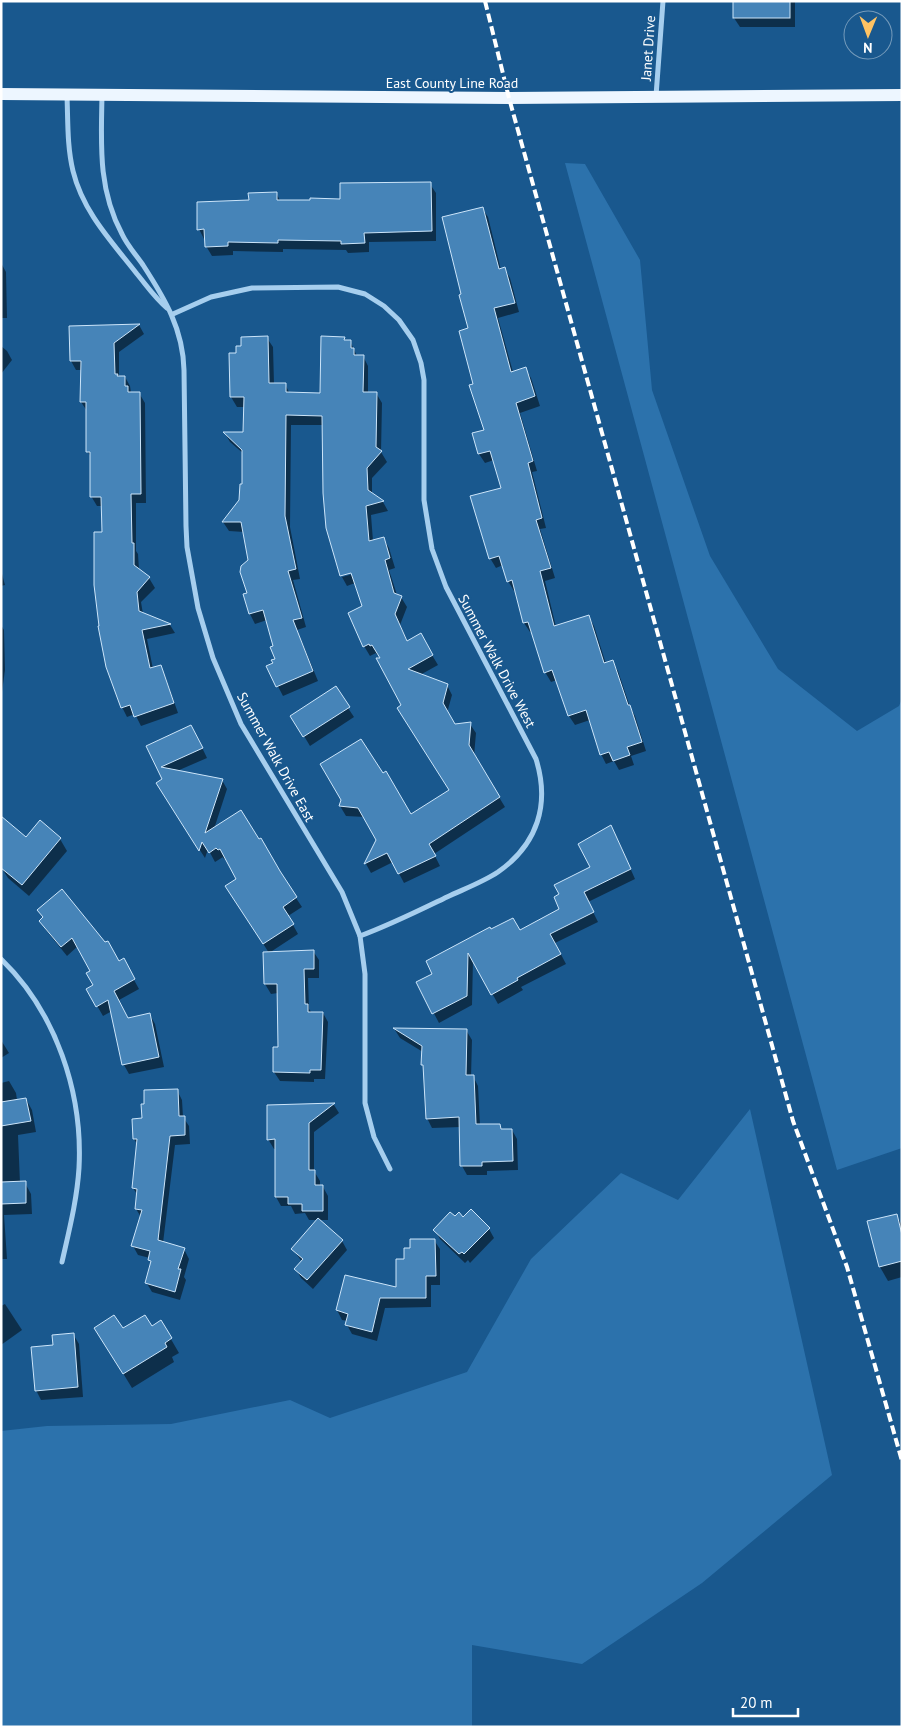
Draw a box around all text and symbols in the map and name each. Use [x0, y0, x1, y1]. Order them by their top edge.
north arrow [843, 10, 893, 60]
street label: Janet Drive [637, 15, 659, 82]
text: N [863, 39, 873, 57]
street label: East County Line Road [386, 74, 518, 92]
street label: Summer Walk Drive West [454, 591, 540, 731]
street label: Summer Walk Drive East [233, 689, 319, 825]
scale bar [733, 1686, 798, 1718]
text: 20 m [740, 1693, 773, 1712]

